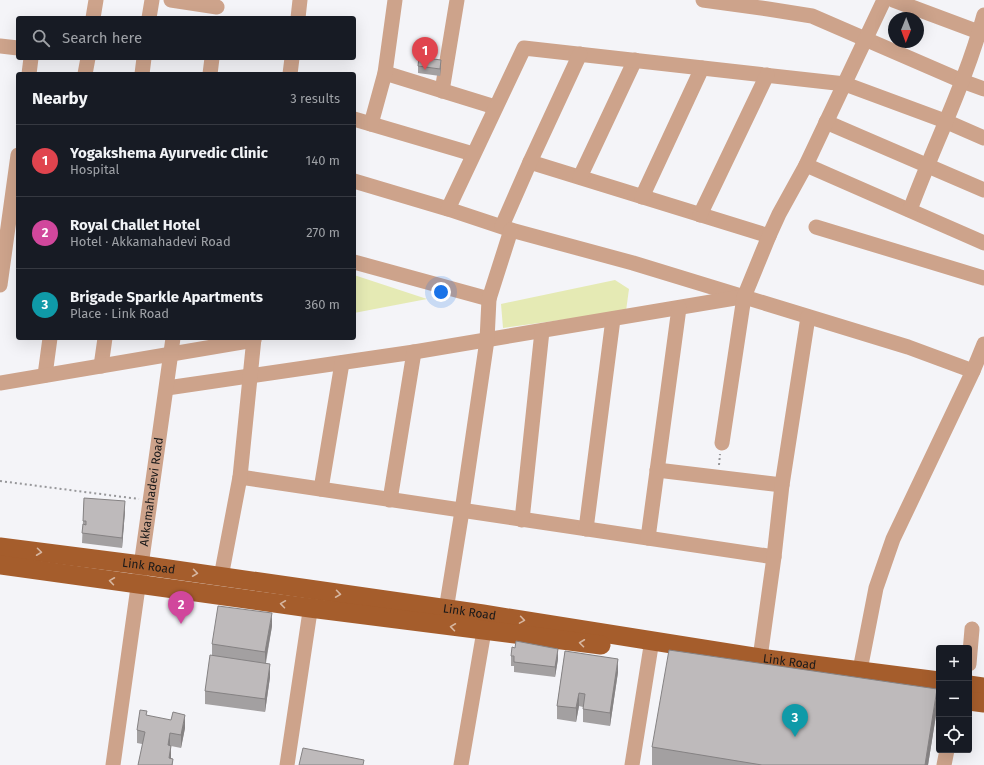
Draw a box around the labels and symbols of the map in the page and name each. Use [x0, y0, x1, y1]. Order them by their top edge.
north arrow [888, 12, 924, 48]
pin: 1 [412, 37, 438, 70]
your location [431, 282, 451, 302]
street label: Akkamahadevi Road [137, 436, 166, 547]
one-way arrow [36, 547, 42, 556]
street label: Link Road [121, 556, 176, 577]
one-way arrow [192, 568, 198, 577]
one-way arrow [109, 577, 115, 586]
one-way arrow [335, 589, 341, 598]
pin: 2 [168, 591, 194, 624]
one-way arrow [279, 600, 286, 609]
street label: Link Road [442, 601, 497, 623]
one-way arrow [519, 616, 525, 624]
one-way arrow [450, 623, 456, 632]
one-way arrow [579, 639, 585, 648]
street label: Link Road [762, 651, 817, 672]
pin: 3 [782, 704, 808, 737]

